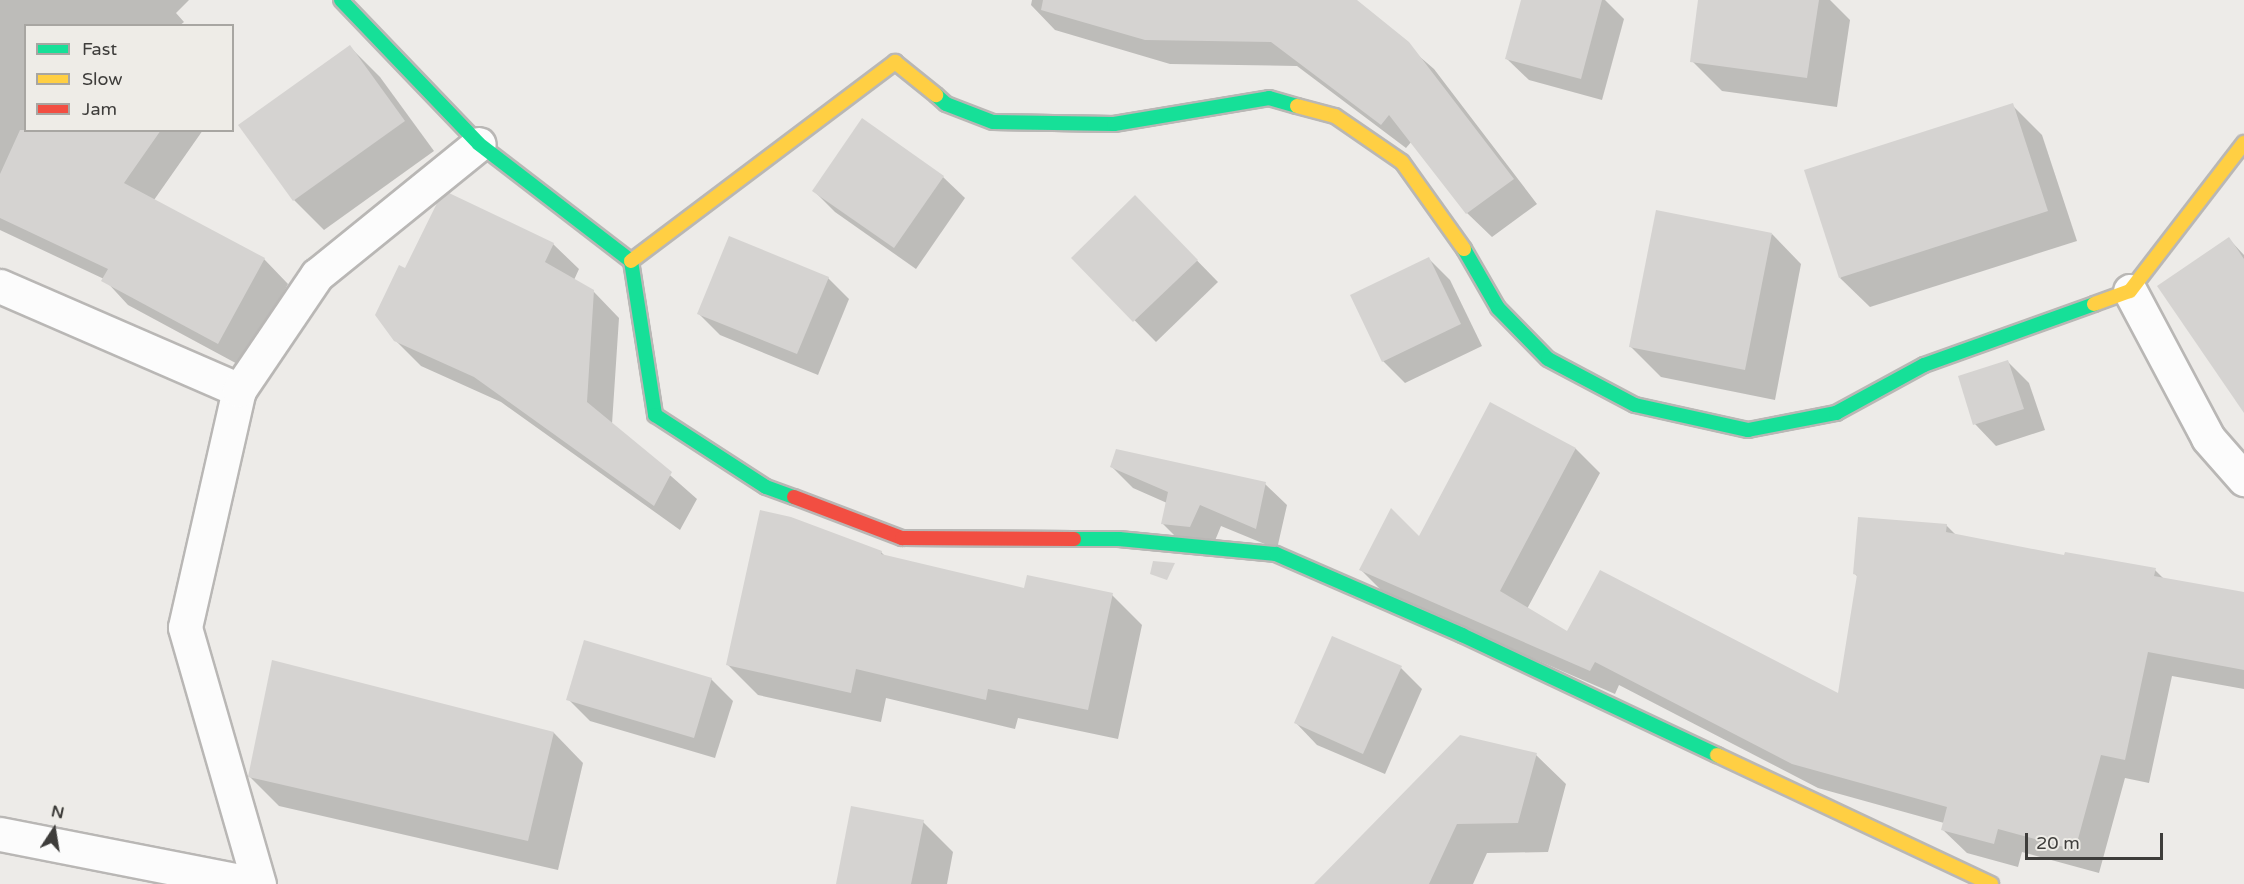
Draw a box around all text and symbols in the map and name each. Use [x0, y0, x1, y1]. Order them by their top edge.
legend [24, 24, 234, 132]
text: Fast [82, 38, 117, 60]
text: Slow [82, 68, 123, 90]
text: Jam [82, 98, 117, 120]
north arrow [24, 800, 84, 860]
text: N [49, 801, 66, 824]
scale bar [2028, 821, 2166, 859]
text: 20 m [2036, 832, 2080, 854]

